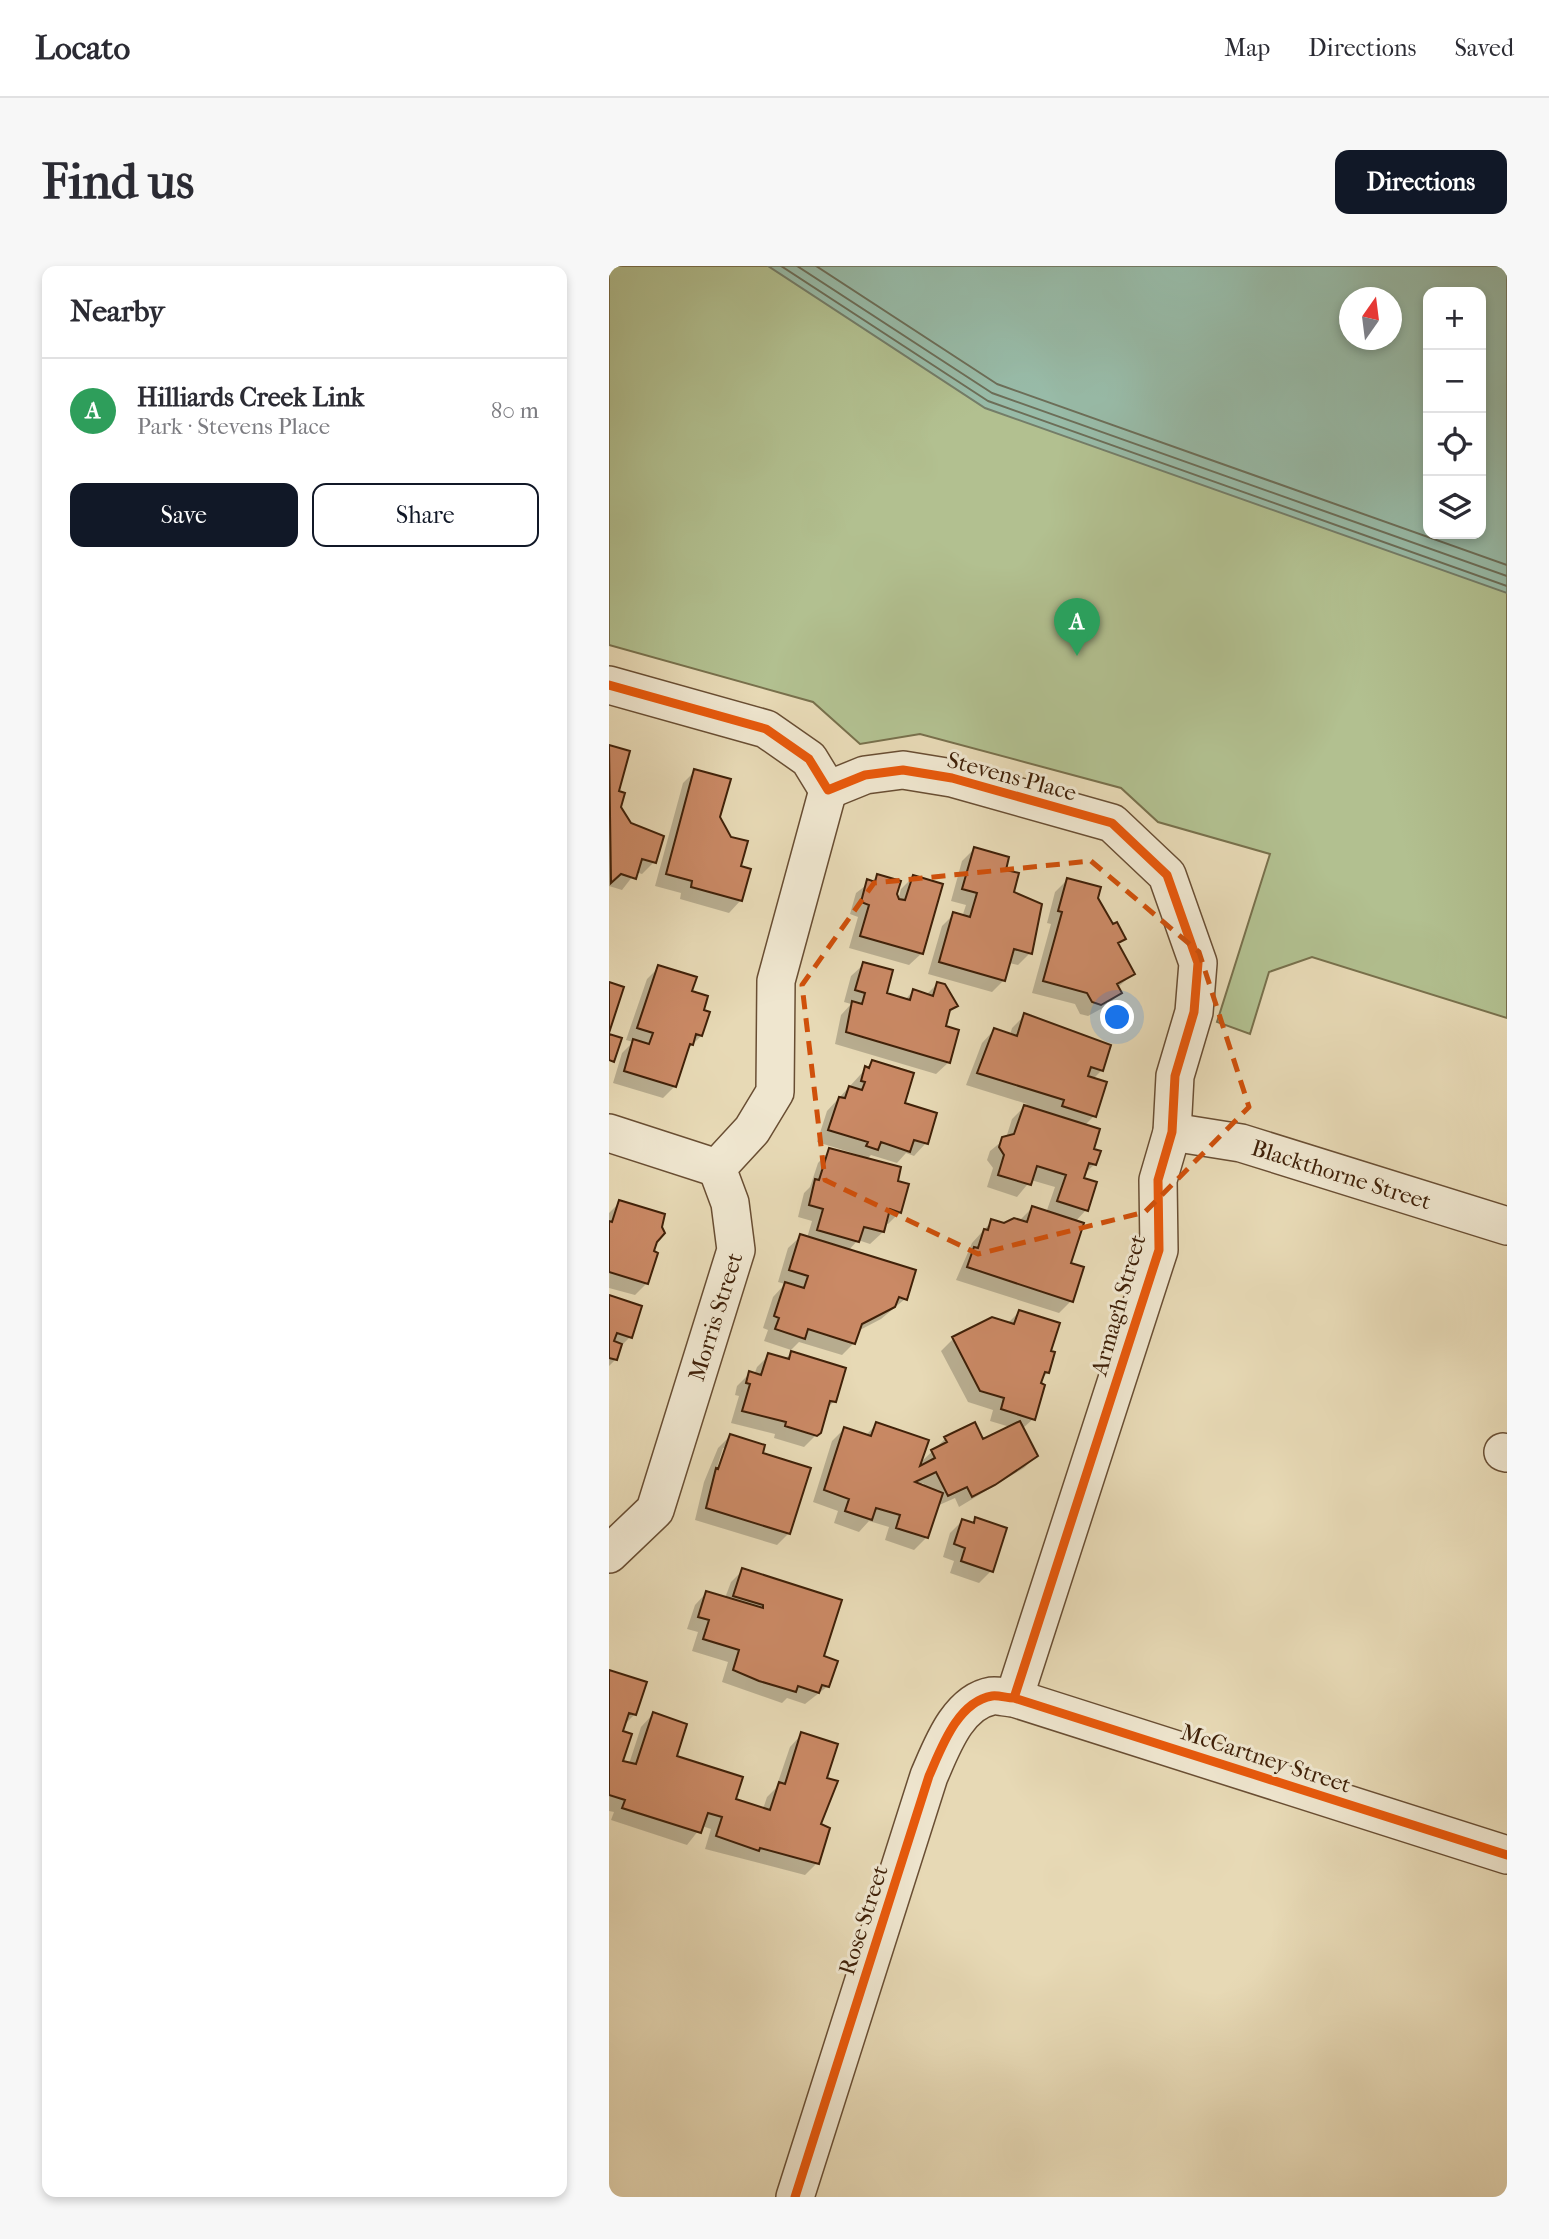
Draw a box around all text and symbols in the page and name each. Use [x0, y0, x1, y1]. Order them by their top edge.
text: Locato [35, 29, 130, 68]
text: Map [1224, 34, 1270, 62]
text: Directions [1308, 34, 1416, 62]
text: Saved [1454, 34, 1514, 62]
button: Directions [1335, 150, 1507, 214]
text: Find us [42, 153, 194, 211]
north arrow [1339, 287, 1402, 350]
map controls [1423, 287, 1486, 539]
button: + [1423, 287, 1486, 350]
text: Nearby [70, 294, 165, 329]
button: − [1423, 350, 1486, 413]
text: Hilliards Creek Link [137, 382, 364, 413]
text: A [86, 397, 100, 424]
text: 80 m [491, 397, 539, 424]
text: Park · Stevens Place [137, 413, 330, 440]
button: locate [1423, 413, 1486, 476]
button: layers [1423, 476, 1486, 539]
button: Save [70, 483, 298, 547]
button: Share [312, 483, 539, 547]
pin: A [1054, 598, 1100, 656]
street label: Stevens Place [944, 746, 1080, 807]
your location [1100, 1000, 1134, 1034]
street label: Blackthorne Street [1248, 1134, 1434, 1215]
street label: Armagh Street [1085, 1232, 1151, 1380]
street label: Morris Street [683, 1250, 748, 1384]
street label: McCartney Street [1177, 1718, 1354, 1799]
street label: Rose Street [833, 1862, 894, 1978]

